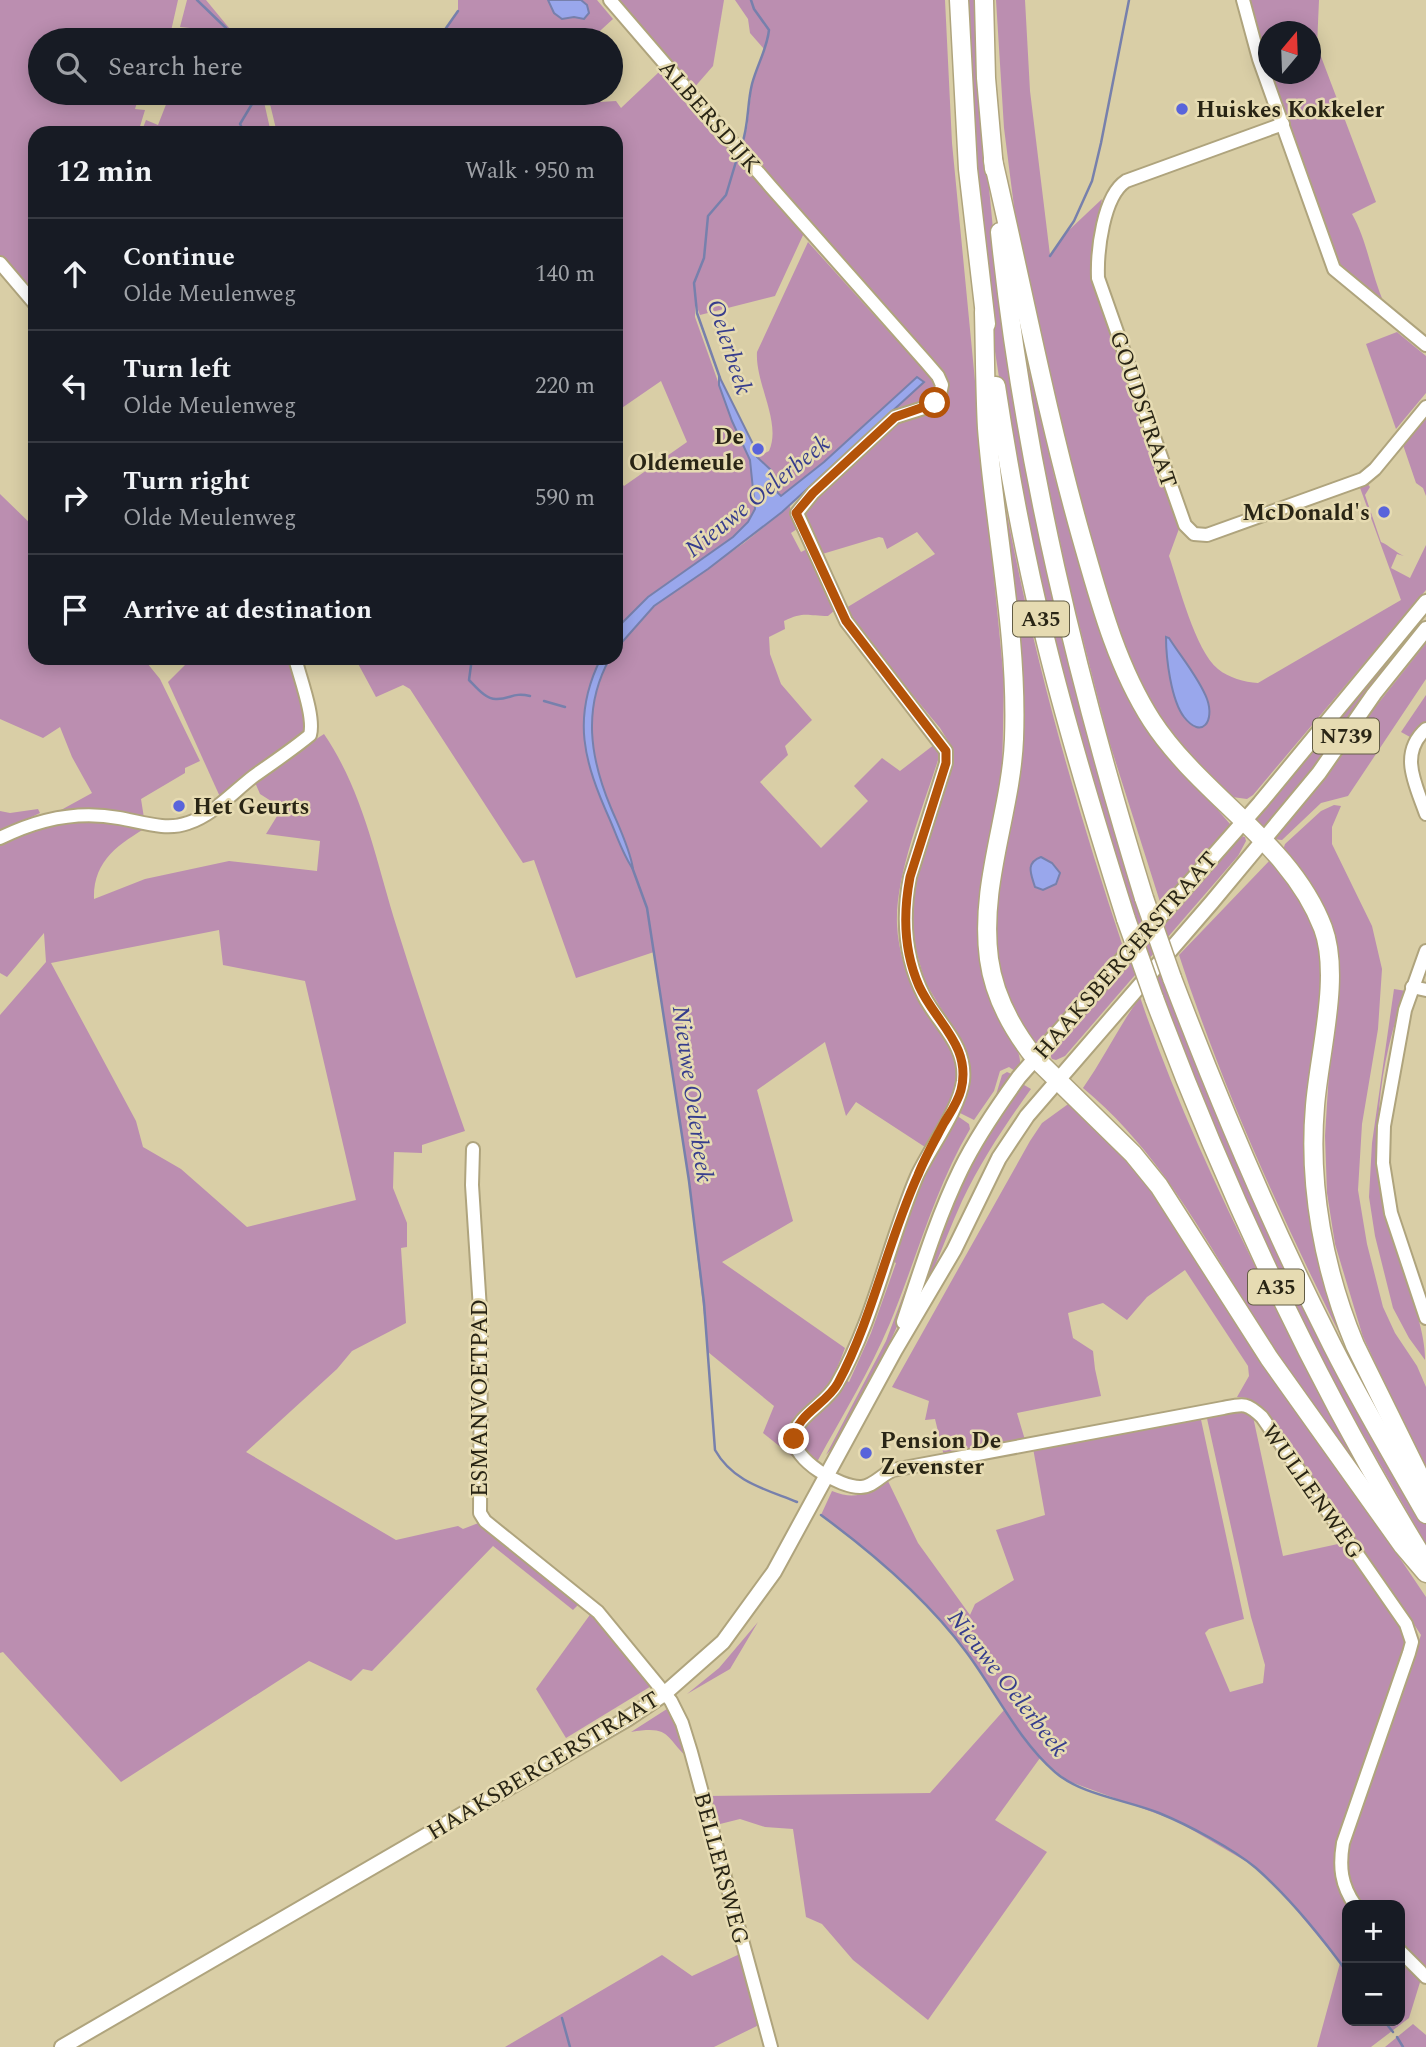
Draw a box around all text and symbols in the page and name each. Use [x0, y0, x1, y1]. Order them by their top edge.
north arrow [1258, 21, 1321, 84]
search box [28, 28, 623, 105]
text: Search here [108, 47, 243, 87]
icon: search [52, 48, 90, 86]
street label: ALBERSDIJK [649, 52, 769, 182]
place label: Huiskes Kokkeler [1196, 93, 1385, 128]
marker: Huiskes Kokkeler [1174, 101, 1190, 117]
text: 12 min [56, 149, 153, 195]
text: Walk · 950 m [465, 154, 595, 189]
text: Continue [123, 237, 235, 277]
icon: ahead [56, 255, 94, 293]
text: 140 m [535, 257, 595, 292]
text: Olde Meulenweg [123, 277, 296, 312]
water label: Oelerbeek [697, 295, 761, 400]
street label: GOUDSTRAAT [1099, 326, 1186, 493]
text: Turn left [123, 349, 231, 389]
icon: left [56, 367, 94, 405]
text: 220 m [535, 369, 595, 404]
route start [919, 387, 950, 418]
text: Olde Meulenweg [123, 389, 296, 424]
place label: De Oldemeule [629, 420, 744, 481]
water label: Nieuwe Oelerbeek [677, 427, 838, 567]
marker: De Oldemeule [750, 441, 766, 457]
text: Turn right [123, 461, 250, 501]
icon: right [56, 479, 94, 517]
text: 590 m [535, 481, 595, 516]
place label: McDonald's [1242, 496, 1370, 531]
text: Olde Meulenweg [123, 501, 296, 536]
marker: McDonald's [1376, 504, 1392, 520]
text: Arrive at destination [123, 590, 372, 630]
icon: arrive [56, 591, 94, 629]
road number: A35 [1013, 602, 1069, 636]
road number: N739 [1313, 718, 1379, 754]
place label: Het Geurts [193, 790, 310, 825]
marker: Het Geurts [171, 798, 187, 814]
street label: HAAKSBERGERSTRAAT [1026, 844, 1227, 1068]
water label: Nieuwe Oelerbeek [662, 1003, 722, 1185]
road number: A35 [1248, 1270, 1304, 1304]
street label: ESMANVOETPAD [463, 1299, 498, 1497]
street label: WULLENWEG [1252, 1417, 1371, 1567]
route end [778, 1423, 809, 1454]
place label: Pension De Zevenster [880, 1424, 1001, 1485]
marker: Pension De Zevenster [858, 1445, 874, 1461]
water label: Nieuwe Oelerbeek [938, 1602, 1076, 1765]
street label: HAAKSBERGERSTRAAT [421, 1683, 667, 1850]
street label: BELLERSWEG [683, 1788, 758, 1948]
map controls [1342, 1900, 1405, 2026]
button: + [1342, 1900, 1405, 1963]
button: − [1342, 1963, 1405, 2026]

